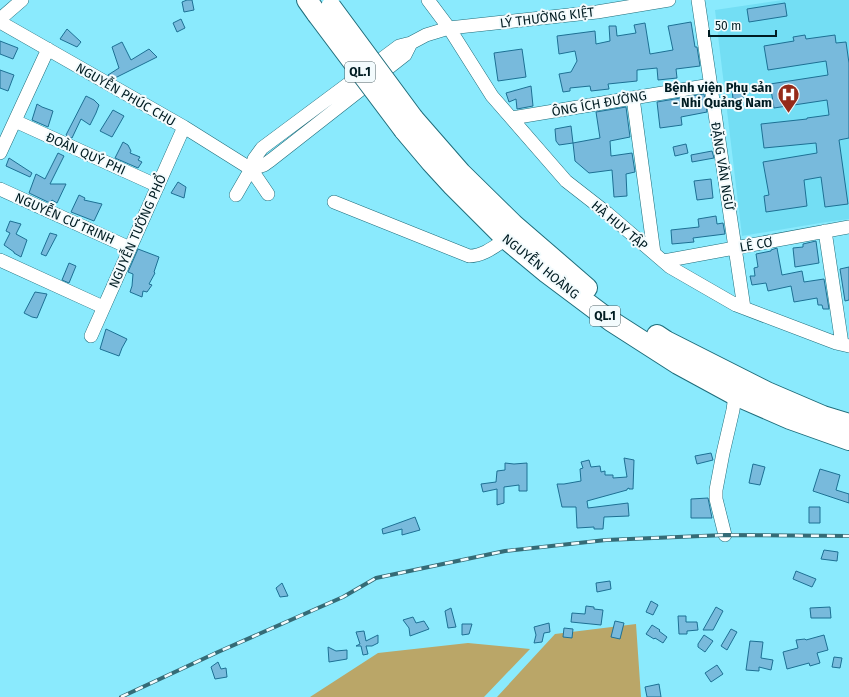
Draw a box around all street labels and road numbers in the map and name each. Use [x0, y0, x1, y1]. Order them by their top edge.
street label: LÝ THƯỜNG KIỆT [499, 4, 595, 31]
street label: NGUYỄN PHÚC CHU [73, 59, 179, 129]
road number: QL.1 [345, 62, 375, 82]
street label: ÔNG ÍCH ĐƯỜNG [550, 88, 648, 119]
street label: ĐẶNG VĂN NGỮ [708, 121, 737, 212]
street label: ĐOÀN QUÝ PHI [44, 129, 128, 178]
street label: NGUYỄN TƯỜNG PHỔ [104, 171, 169, 290]
street label: NGUYỄN CƯ TRINH [13, 189, 117, 247]
street label: HÀ HUY TẬP [588, 198, 651, 254]
street label: NGUYỄN HOÀNG [499, 230, 583, 302]
street label: LÊ CƠ [739, 234, 774, 255]
road number: QL.1 [590, 306, 620, 326]

